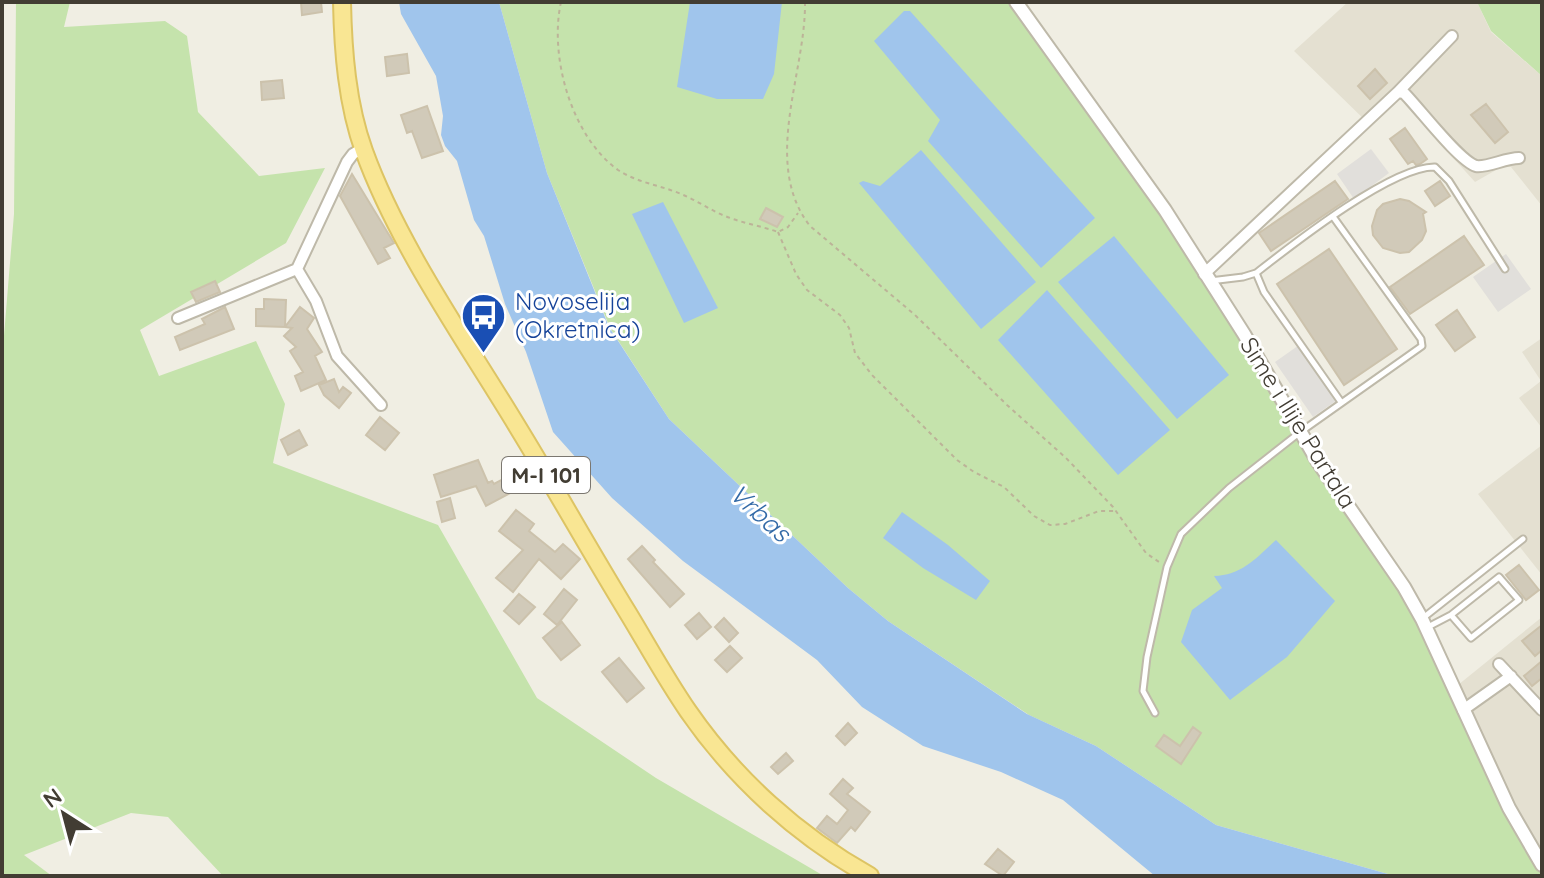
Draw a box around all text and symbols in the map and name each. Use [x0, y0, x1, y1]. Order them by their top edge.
place label: Novoselija (Okretnica) [515, 286, 641, 344]
bus stop icon: Novoselija (Okretnica) [460, 292, 508, 355]
street label: Sime i Ilije Partala [1234, 331, 1364, 514]
road number: M-I 101 [502, 457, 590, 493]
water label: Vrbas [723, 477, 799, 550]
north arrow [24, 774, 104, 854]
text: N [37, 782, 67, 814]

